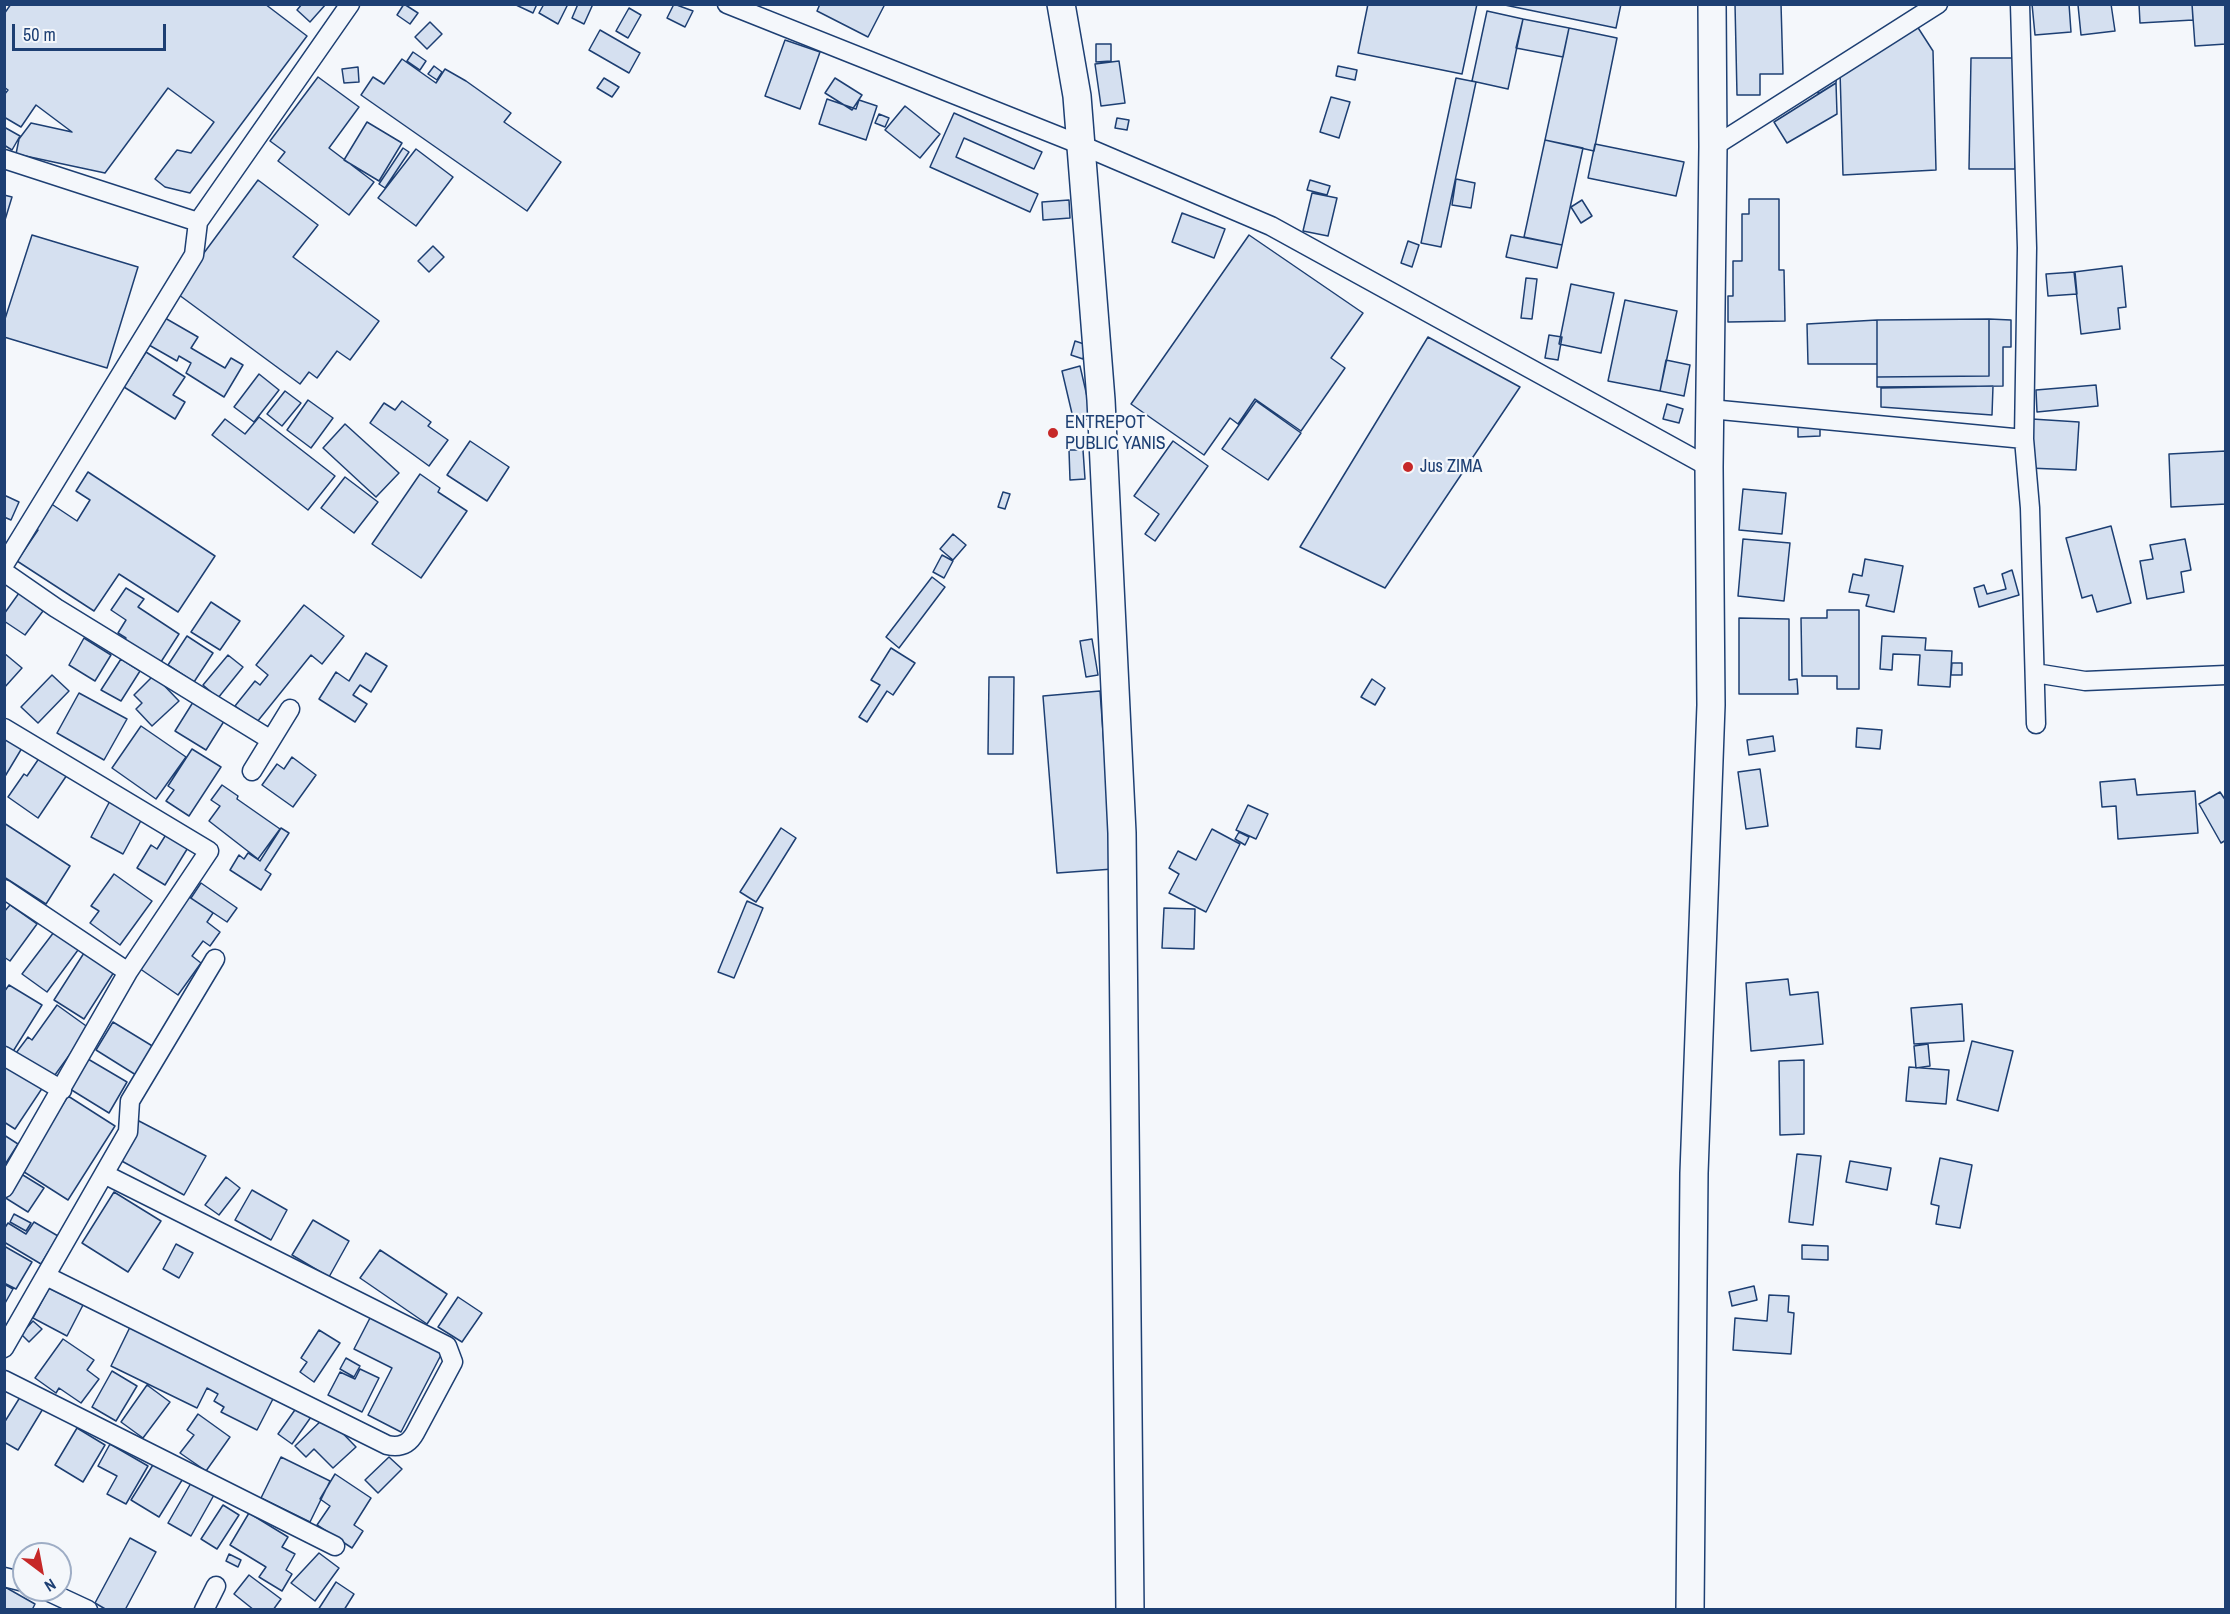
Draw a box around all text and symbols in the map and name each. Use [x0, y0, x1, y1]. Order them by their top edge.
scale bar [15, 12, 170, 50]
text: 50 m [23, 22, 56, 47]
place label: ENTREPOT PUBLIC YANIS [1065, 412, 1166, 454]
marker: ENTREPOT PUBLIC YANIS [1046, 426, 1060, 440]
place label: Jus ZIMA [1420, 456, 1482, 478]
marker: Jus ZIMA [1401, 460, 1415, 474]
north arrow [12, 1542, 72, 1602]
text: N [41, 1574, 60, 1597]

